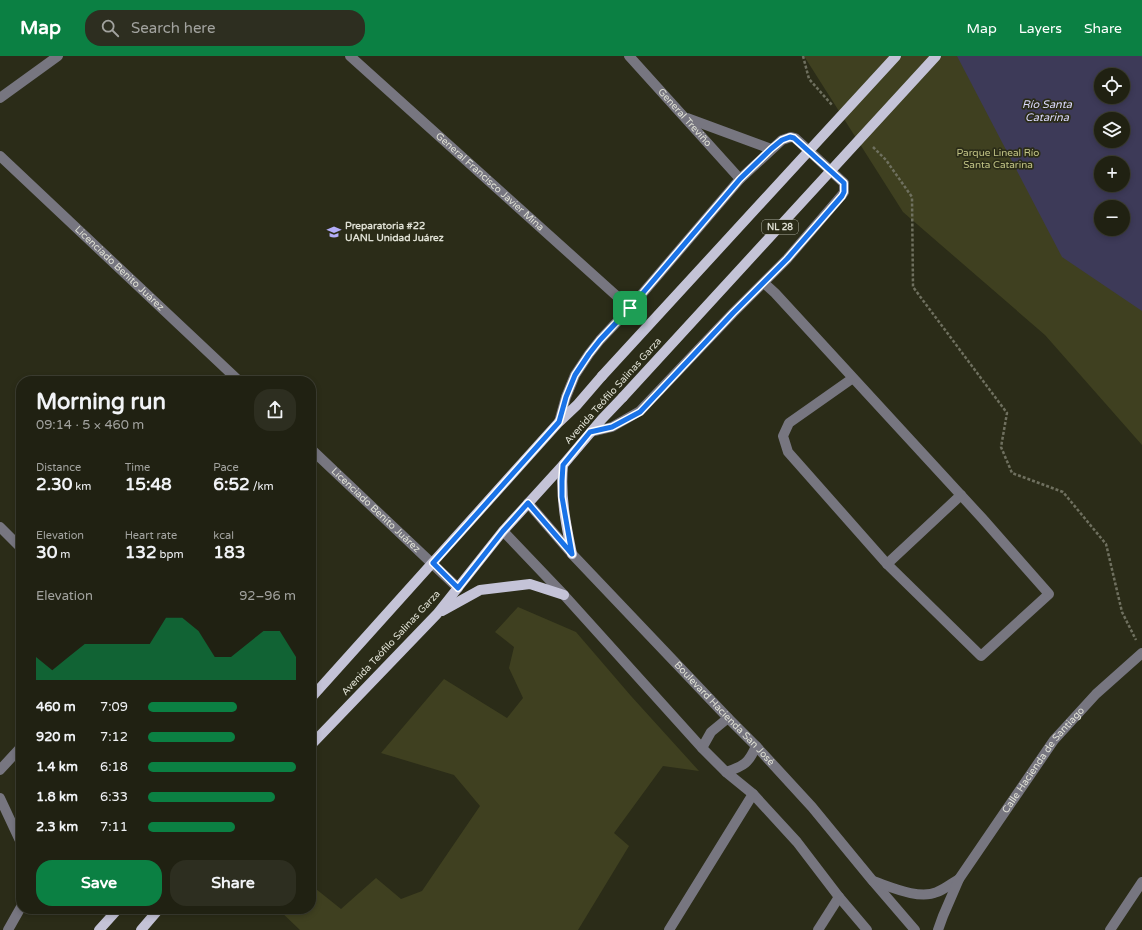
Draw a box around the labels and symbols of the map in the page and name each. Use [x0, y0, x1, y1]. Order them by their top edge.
street label: General Treviño [655, 86, 714, 149]
water label: Río Santa Catarina [1022, 98, 1073, 124]
street label: General Francisco Javier Mina [433, 130, 546, 234]
park label: Parque Lineal Río Santa Catarina [957, 147, 1039, 171]
place label: Preparatoria #22 UANL Unidad Juárez [345, 220, 444, 244]
road number: NL 28 [762, 220, 798, 234]
street label: Licenciado Benito Juárez [72, 224, 167, 313]
school or university icon: Preparatoria #22 UANL Unidad Juárez [326, 224, 342, 240]
pin [613, 291, 647, 325]
street label: Avenida Teófilo Salinas Garza [562, 335, 664, 447]
street label: Licenciado Benito Juárez [329, 465, 423, 555]
street label: Avenida Teófilo Salinas Garza [339, 588, 443, 698]
street label: Boulevard Hacienda San José [672, 659, 777, 768]
street label: Calle Hacienda de Santiago [1000, 705, 1087, 816]

